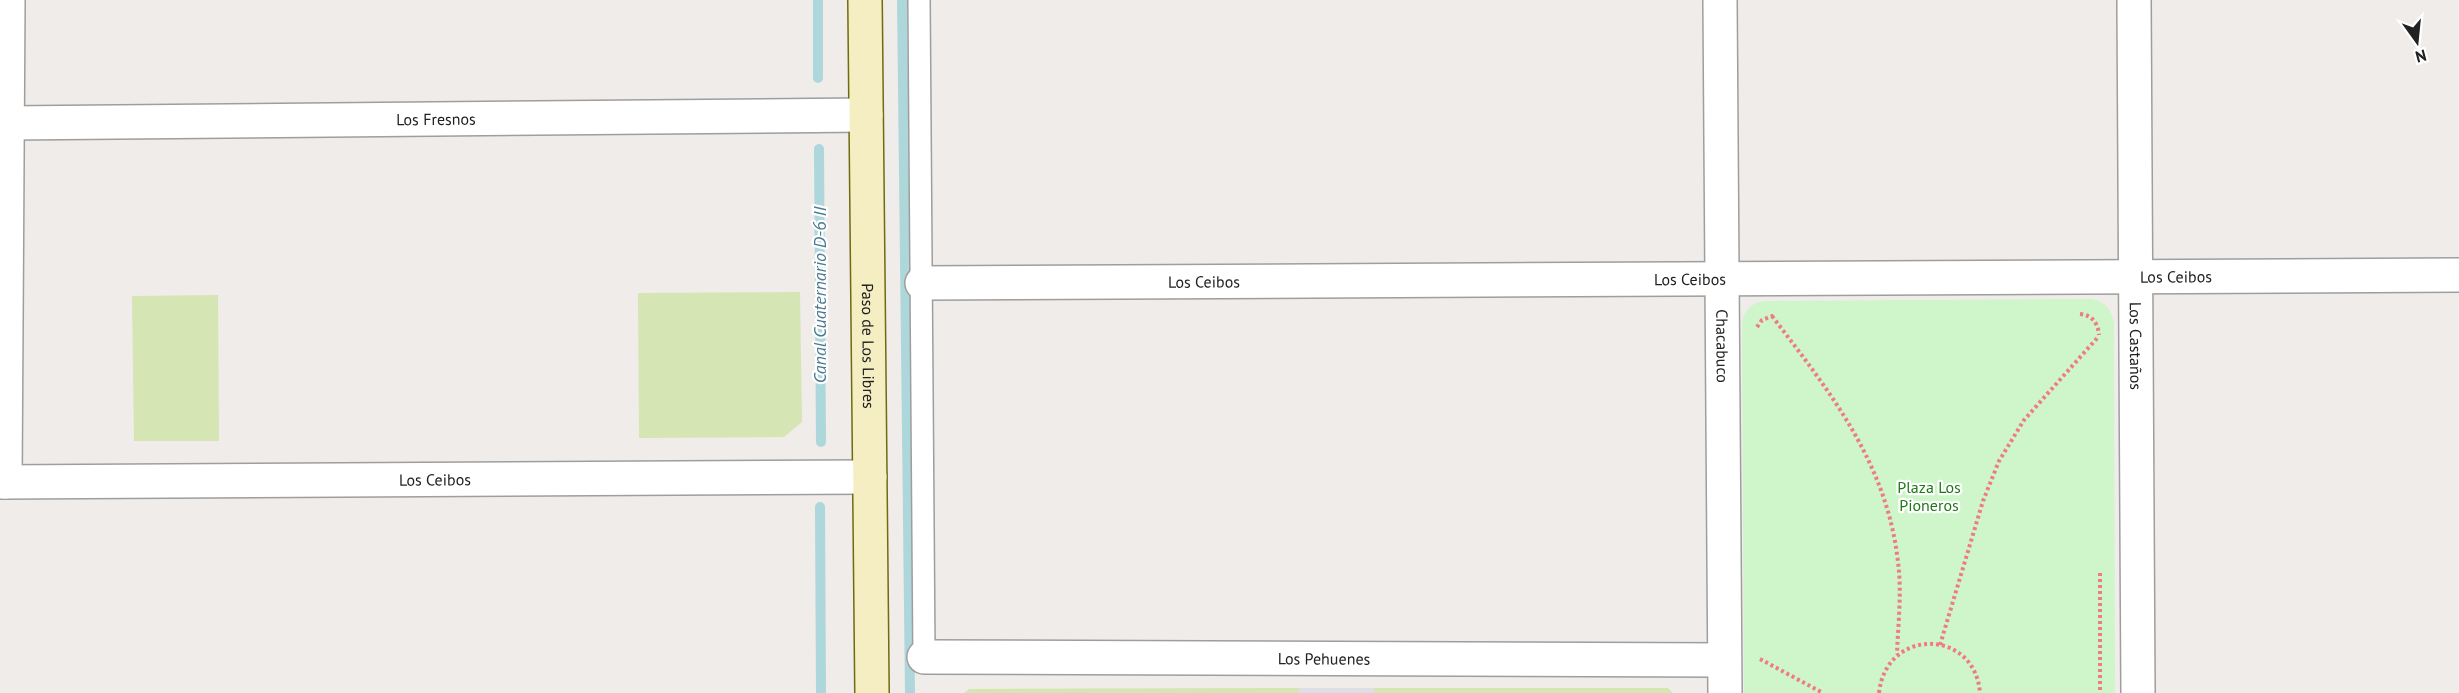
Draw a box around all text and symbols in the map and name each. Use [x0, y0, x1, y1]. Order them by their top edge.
north arrow [2387, 12, 2447, 72]
text: N [2413, 45, 2429, 68]
street label: Los Fresnos [396, 109, 476, 129]
water label: Canal Cuaternario D-6 II [808, 206, 831, 383]
street label: Los Ceibos [2140, 266, 2212, 287]
street label: Los Ceibos [1654, 269, 1726, 289]
street label: Los Ceibos [1168, 271, 1240, 292]
street label: Paso de Los Libres [858, 283, 879, 409]
street label: Los Castaños [2126, 302, 2146, 390]
street label: Chacabuco [1712, 309, 1733, 383]
street label: Los Ceibos [399, 469, 471, 490]
park label: Plaza Los Pioneros [1897, 477, 1961, 515]
street label: Los Pehuenes [1278, 648, 1371, 669]

